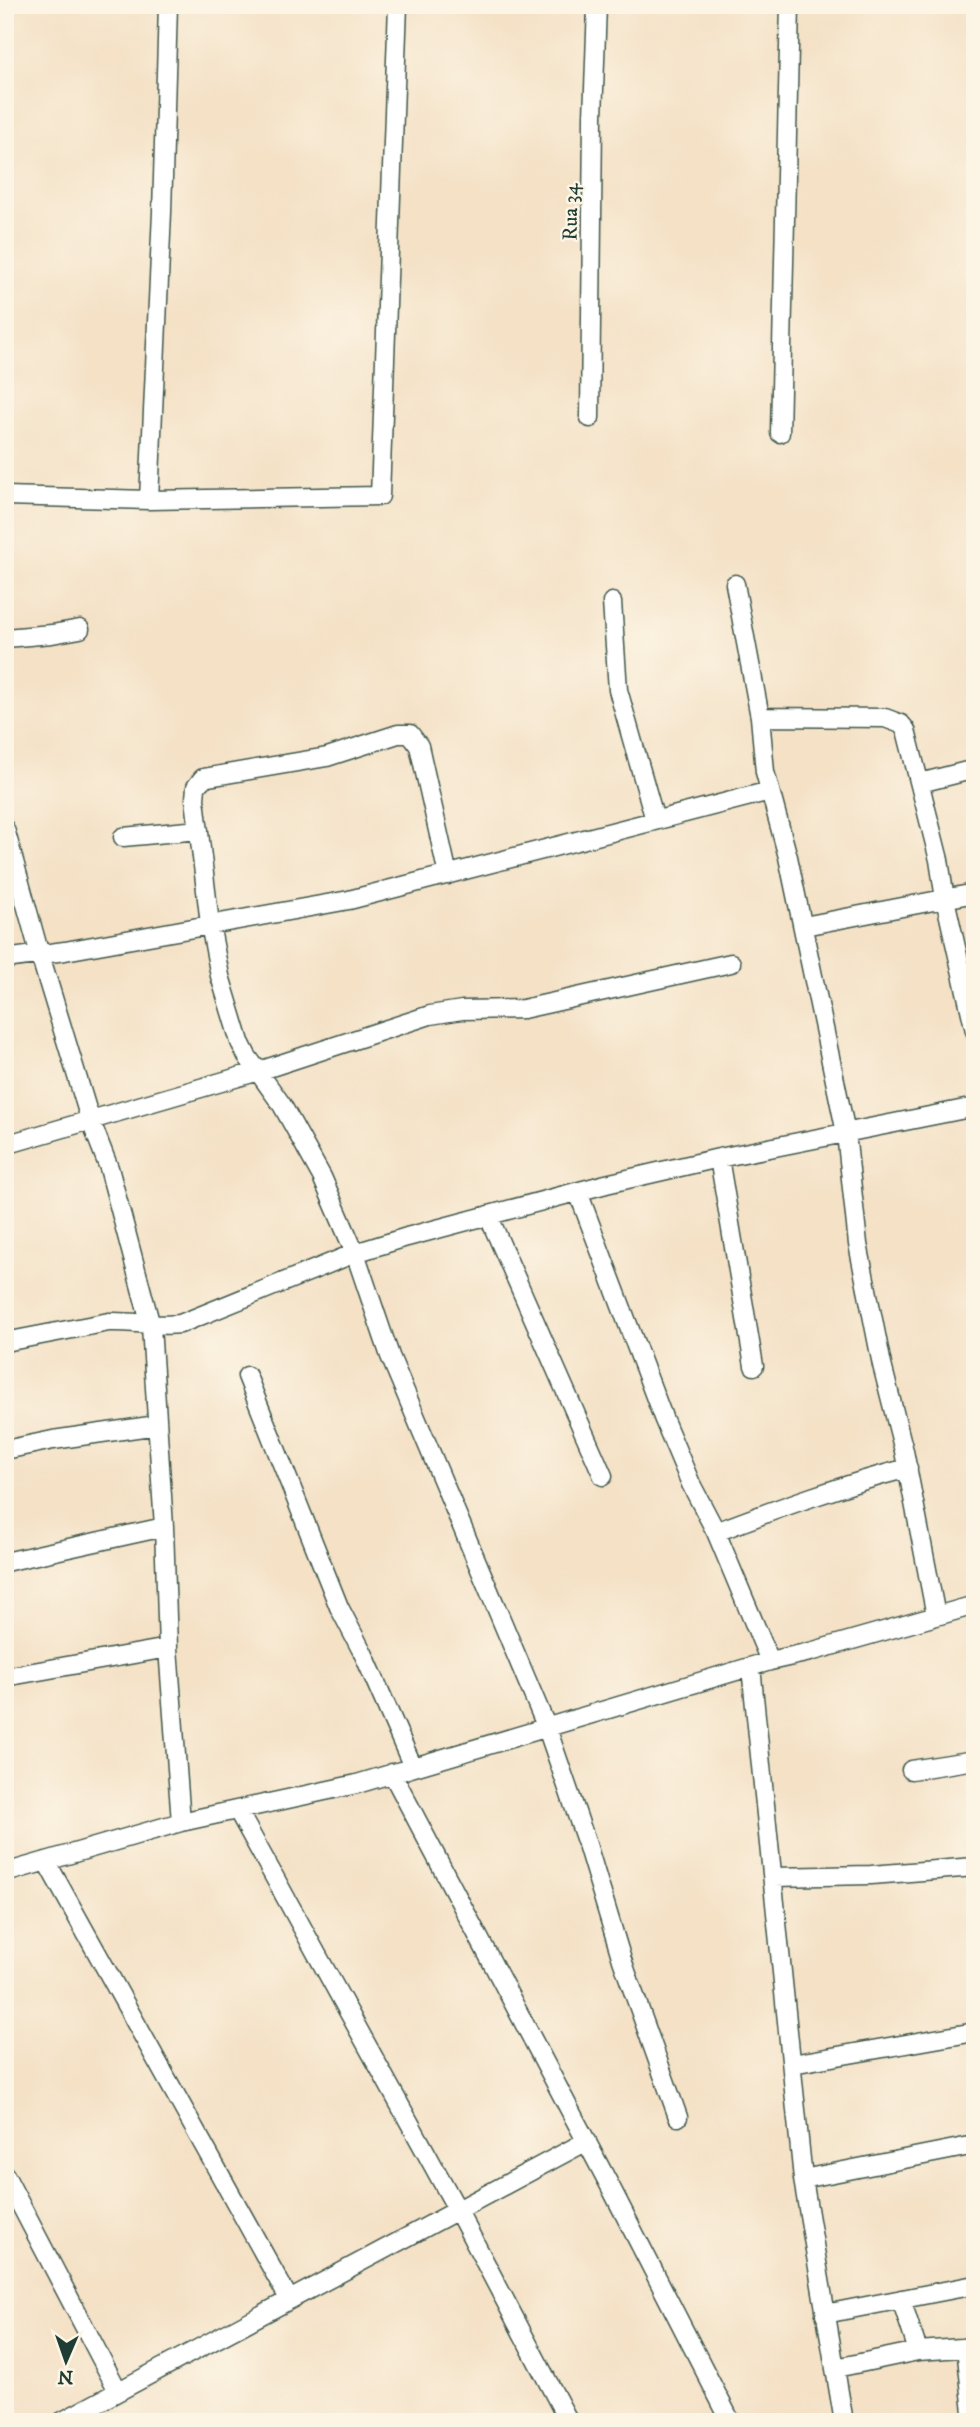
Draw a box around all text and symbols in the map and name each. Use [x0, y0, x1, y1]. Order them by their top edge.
street label: Rua 34 [558, 182, 585, 241]
north arrow [32, 2326, 102, 2396]
text: N [57, 2365, 74, 2388]

